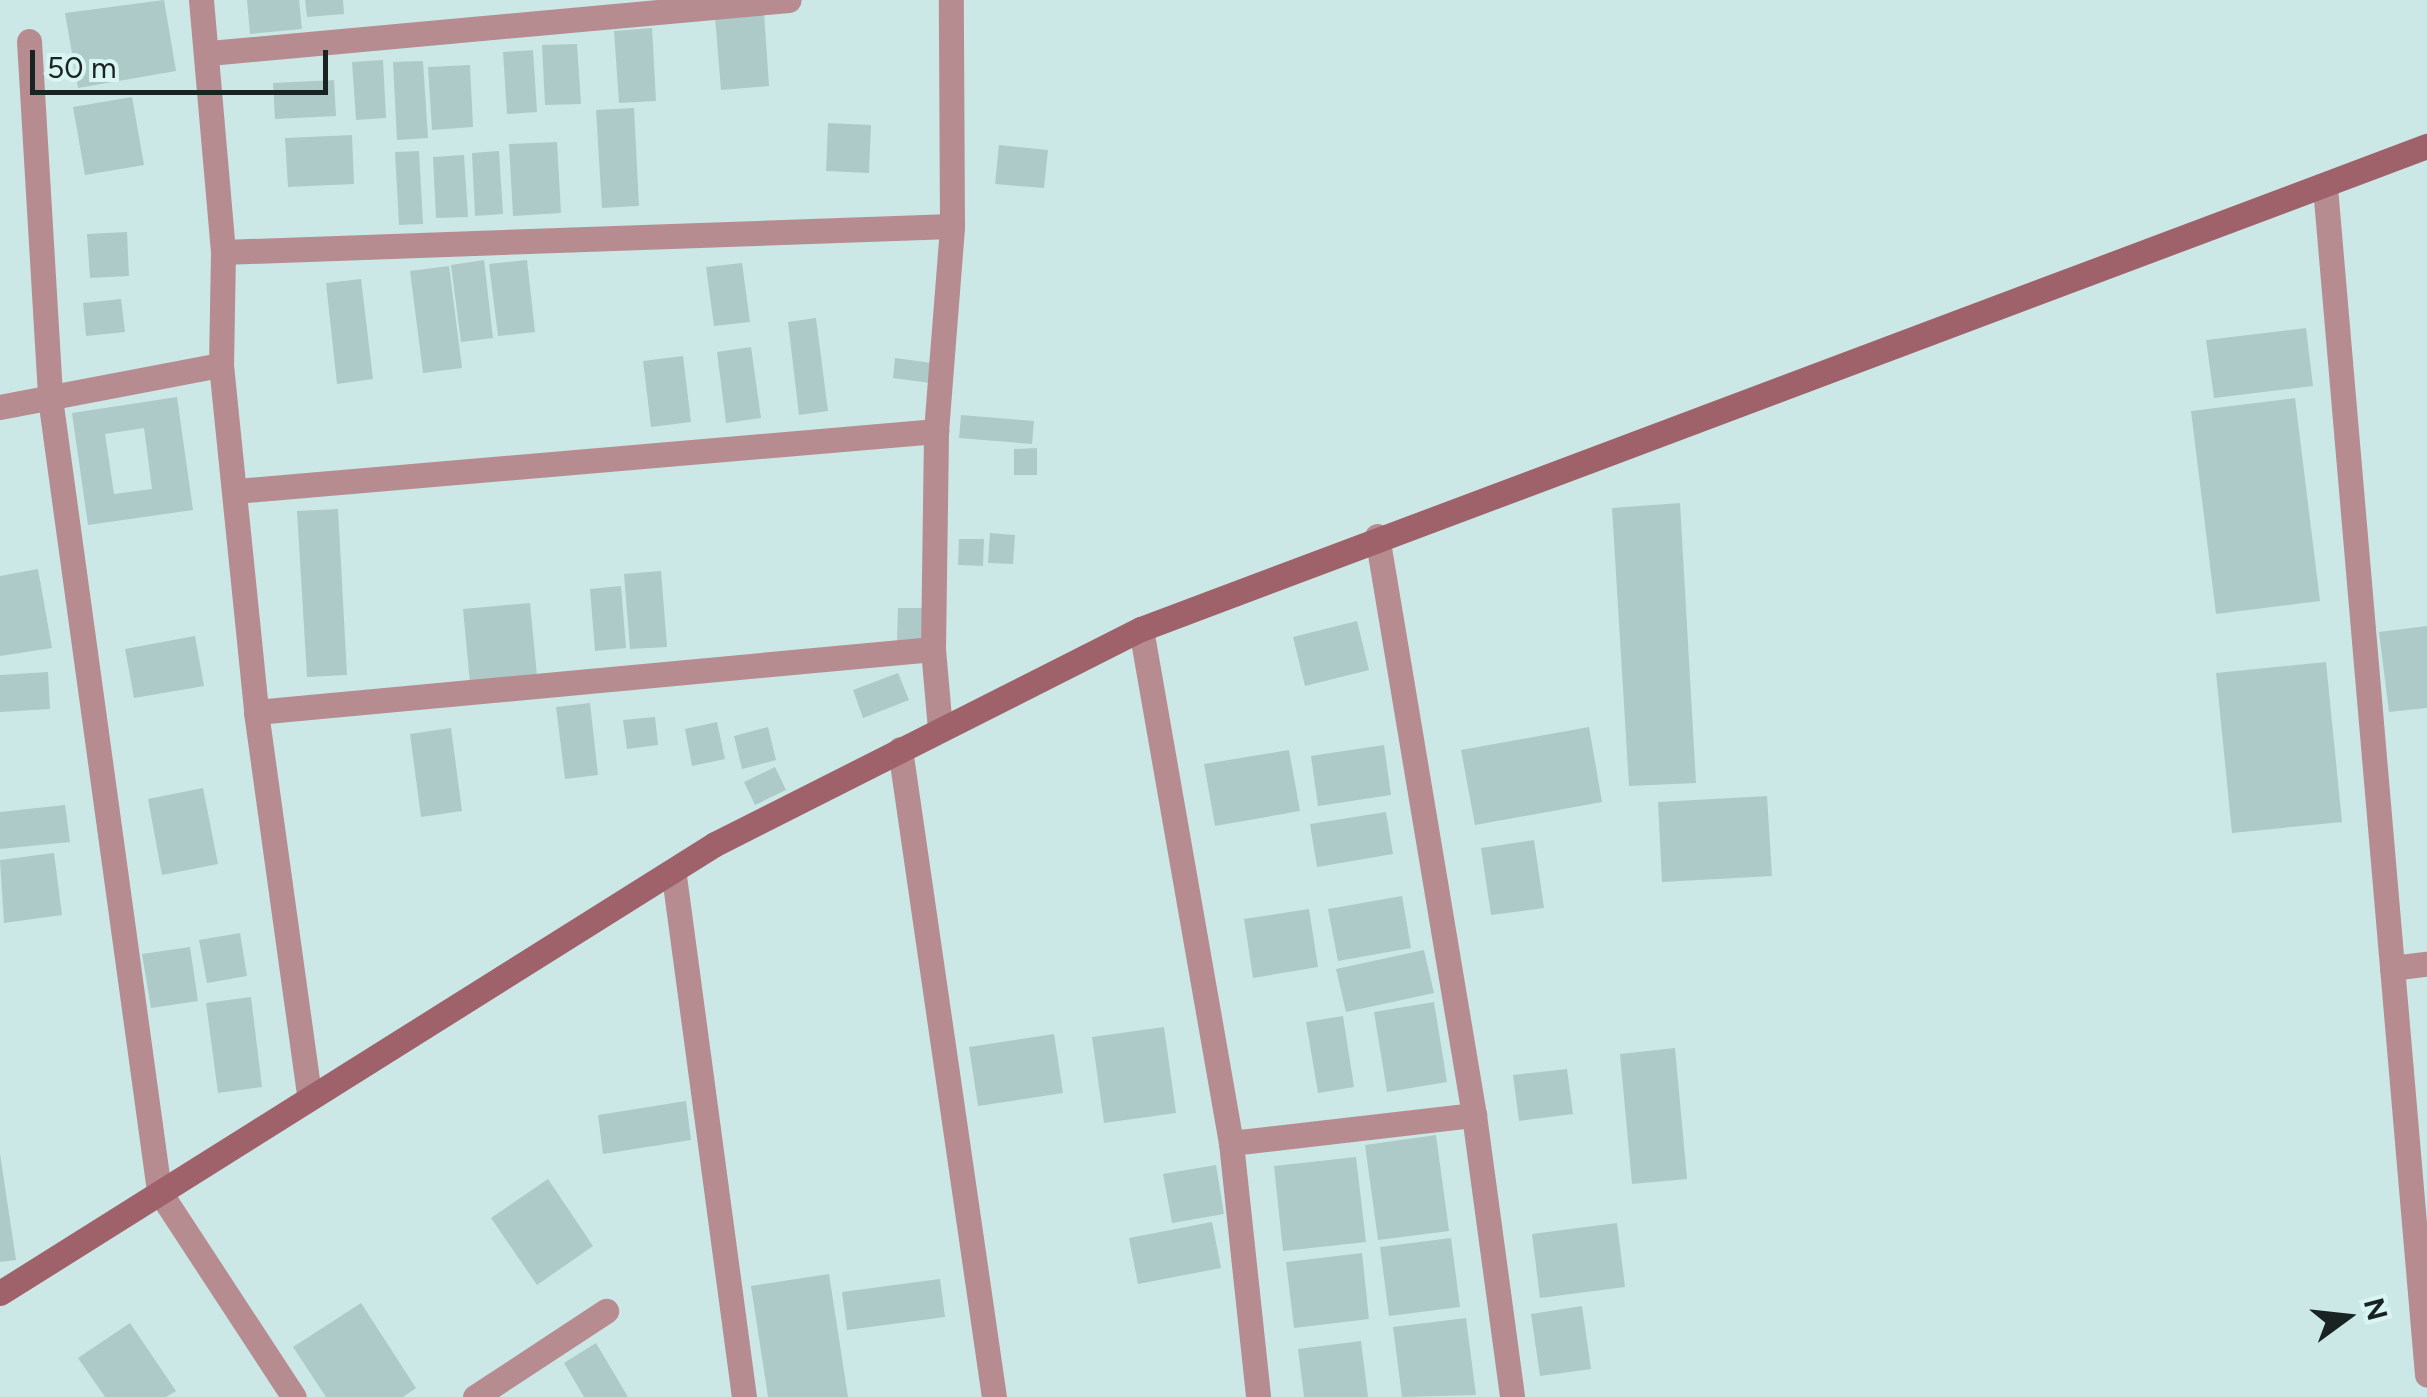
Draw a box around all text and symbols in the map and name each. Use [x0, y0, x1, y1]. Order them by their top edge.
scale bar [35, 30, 332, 92]
text: 50 m [47, 49, 116, 86]
north arrow [2297, 1267, 2397, 1367]
text: N [2357, 1294, 2395, 1324]

